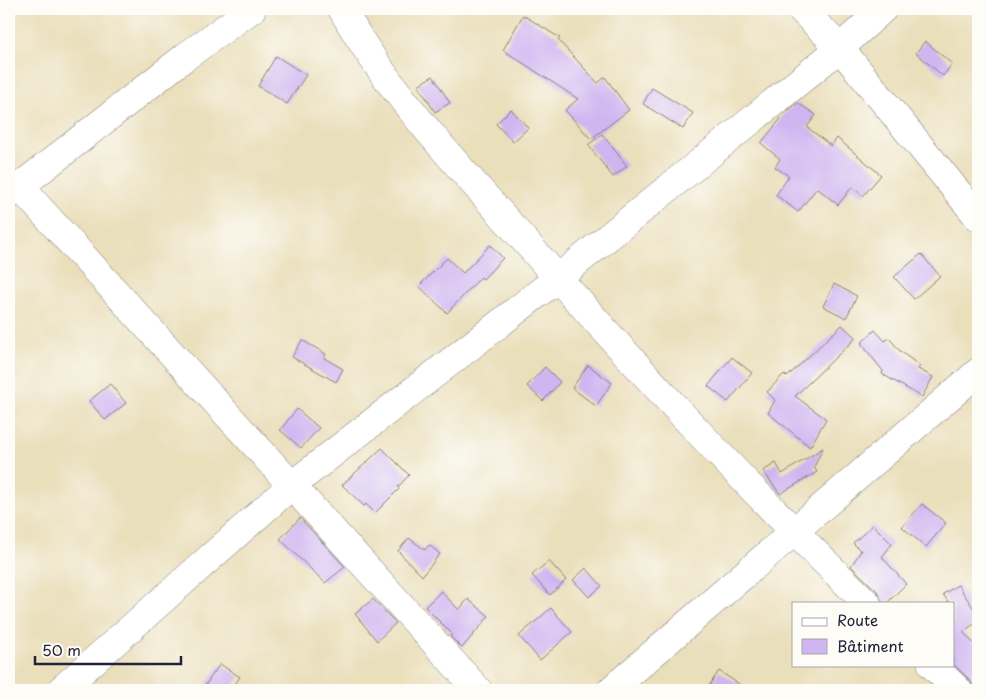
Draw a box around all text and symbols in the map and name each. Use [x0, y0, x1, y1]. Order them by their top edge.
legend [792, 602, 954, 666]
text: Route [837, 608, 878, 631]
scale bar [35, 634, 181, 666]
text: Bâtiment [837, 634, 904, 657]
text: 50 m [42, 638, 81, 661]

